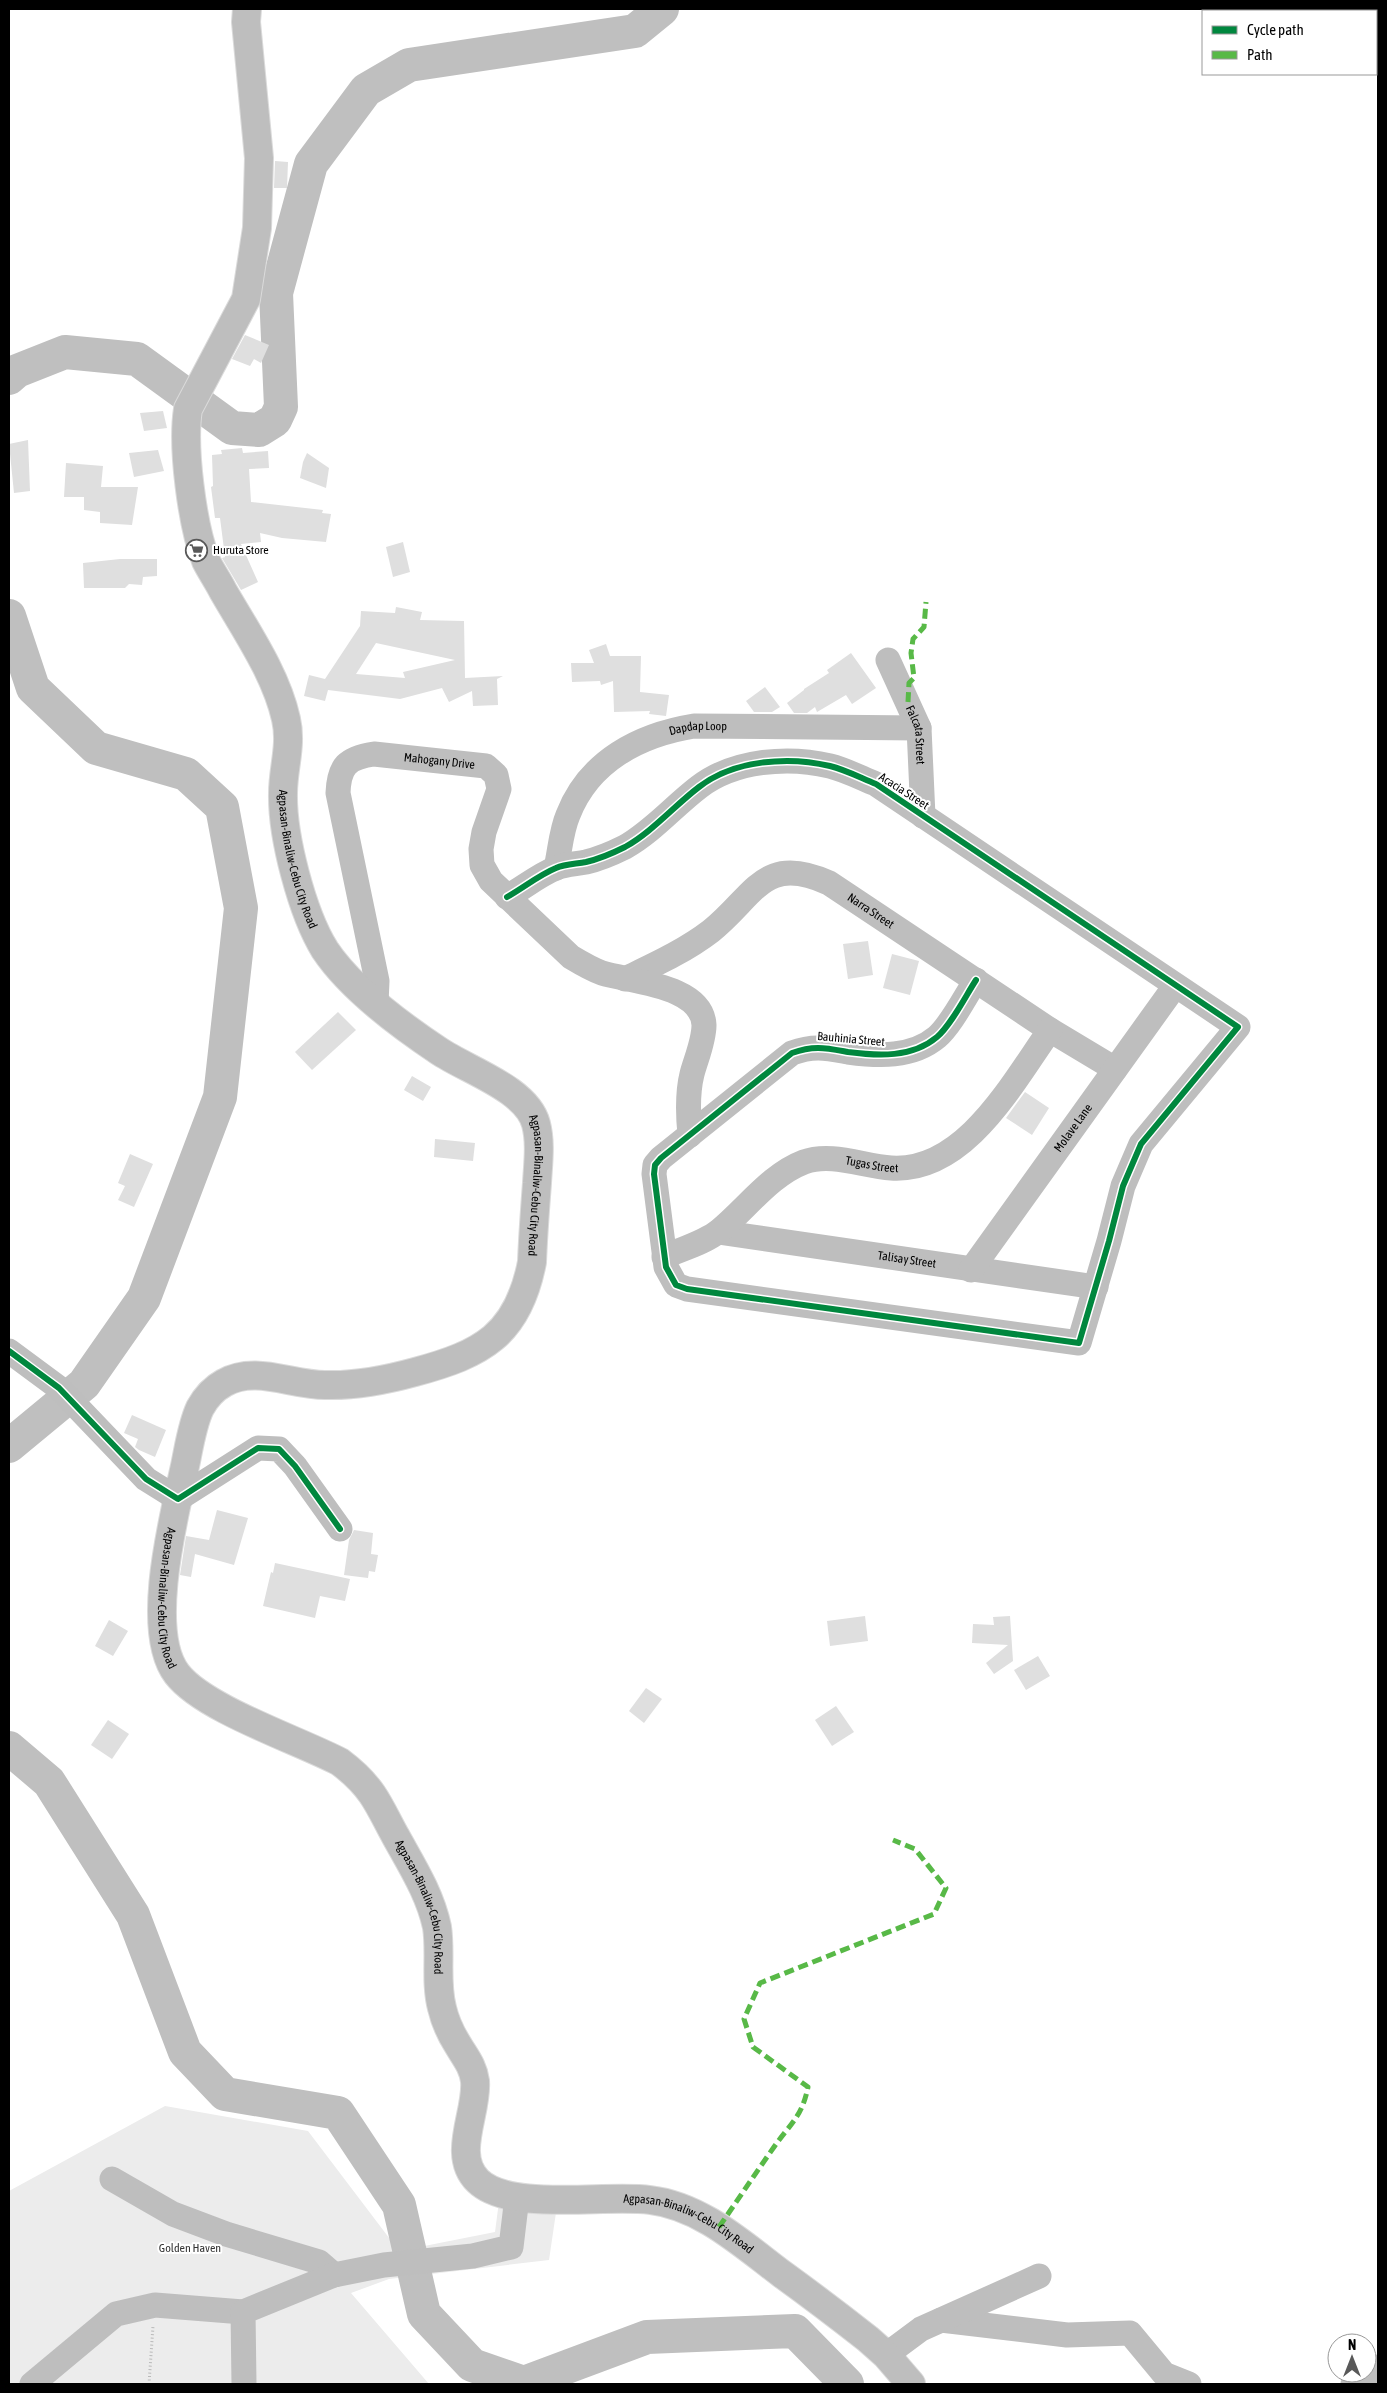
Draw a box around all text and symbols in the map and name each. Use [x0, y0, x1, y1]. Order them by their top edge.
legend [1202, 10, 1377, 75]
text: Cycle path [1247, 21, 1304, 38]
text: Path [1247, 46, 1273, 63]
supermarket icon: Huruta Store [185, 538, 209, 562]
place label: Huruta Store [213, 543, 269, 557]
street label: Falcata Street [903, 703, 928, 765]
street label: Dapdap Loop [667, 719, 727, 738]
street label: Mahogany Drive [403, 750, 476, 772]
street label: Acacia Street [876, 770, 932, 813]
street label: Agpasan-Binaliw-Cebu City Road [276, 790, 320, 931]
street label: Narra Street [845, 890, 897, 932]
street label: Bauhinia Street [817, 1029, 886, 1049]
street label: Molave Lane [1051, 1101, 1095, 1155]
street label: Agpasan-Binaliw-Cebu City Road [525, 1112, 546, 1257]
street label: Tugas Street [845, 1153, 899, 1175]
street label: Talisay Street [877, 1248, 938, 1271]
street label: Agpasan-Binaliw-Cebu City Road [155, 1527, 179, 1671]
street label: Agpasan-Binaliw-Cebu City Road [392, 1837, 446, 1974]
street label: Agpasan-Binaliw-Cebu City Road [623, 2192, 756, 2257]
park label: Golden Haven [159, 2241, 221, 2255]
north arrow [1327, 2333, 1377, 2383]
text: N [1348, 2337, 1356, 2353]

